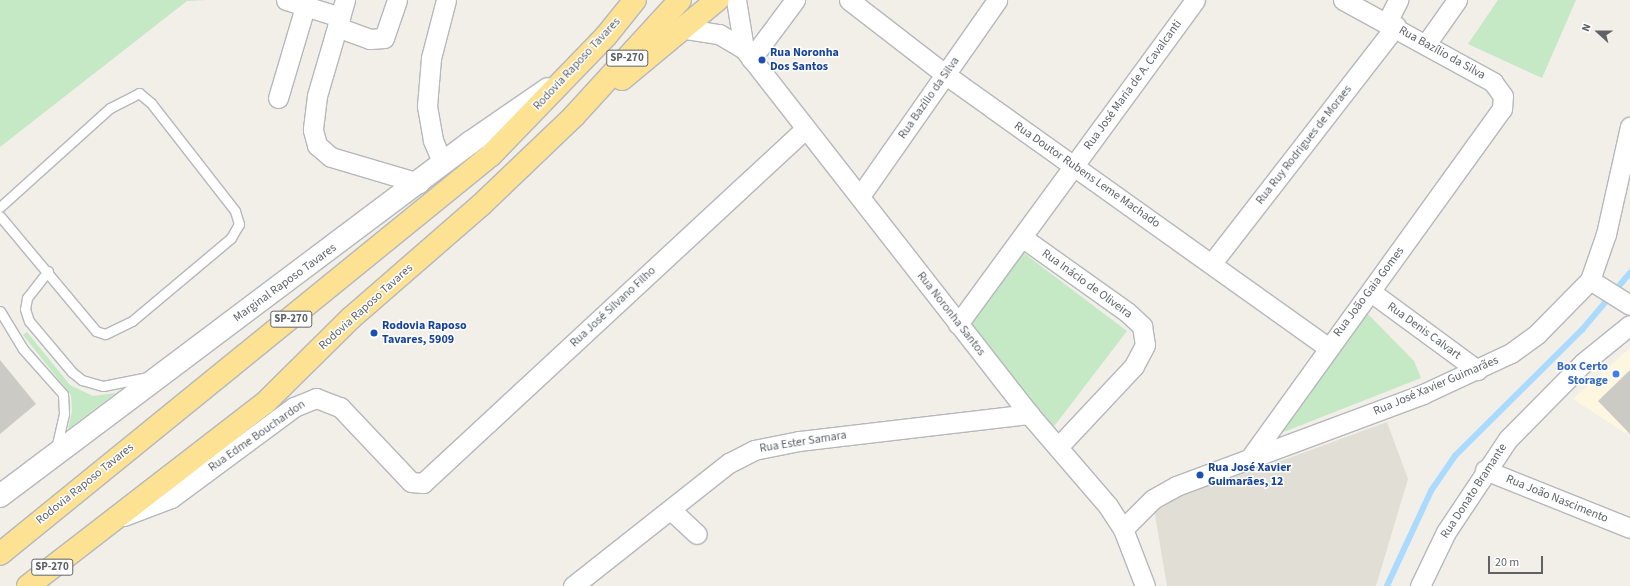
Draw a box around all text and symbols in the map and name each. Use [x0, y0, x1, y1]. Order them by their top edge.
north arrow [1578, 12, 1618, 52]
street label: Rodovia Raposo Tavares [530, 15, 624, 113]
street label: Rua José Maria de A. Cavalcanti [1081, 17, 1185, 153]
text: N [1578, 21, 1595, 34]
street label: Rua Bazílio da Silva [1396, 23, 1488, 83]
place label: Rua Noronha Dos Santos [770, 46, 839, 74]
road number: SP-270 [606, 49, 648, 67]
street label: Rua Bazílio da Silva [895, 54, 963, 142]
marker: Rua Noronha Dos Santos [757, 55, 767, 65]
street label: Rua Ruy Rodrigues de Moraes [1253, 83, 1355, 207]
street label: Rua Doutor Rubens Leme Machado [1011, 119, 1163, 231]
street label: Marginal Raposo Tavares [231, 241, 339, 325]
street label: Rua João Gaia Gomes [1331, 244, 1407, 340]
street label: Rua Inácio de Oliveira [1039, 246, 1135, 322]
street label: Rodovia Raposo Tavares [316, 261, 416, 353]
street label: Rua José Silvano Filho [567, 264, 659, 350]
street label: Rua Noronha Santos [914, 269, 988, 359]
street label: Rua Denis Calvart [1384, 299, 1464, 363]
road number: SP-270 [270, 310, 312, 328]
place label: Rodovia Raposo Tavares, 5909 [382, 319, 467, 347]
marker: Rodovia Raposo Tavares, 5909 [369, 328, 379, 338]
street label: Rua José Xavier Guimarães [1371, 353, 1501, 419]
place label: Box Certo Storage [1557, 360, 1608, 388]
marker: Box Certo Storage [1611, 369, 1621, 379]
street label: Rua Edme Bouchardon [206, 397, 308, 475]
street label: Rua Ester Samara [759, 428, 847, 456]
street label: Rodovia Raposo Tavares [33, 440, 137, 528]
street label: Rua Donato Bramante [1438, 441, 1510, 541]
place label: Rua José Xavier Guimarães, 12 [1208, 461, 1291, 489]
marker: Rua José Xavier Guimarães, 12 [1195, 470, 1205, 480]
street label: Rua João Nascimento [1504, 472, 1610, 526]
scale bar [1490, 548, 1545, 574]
text: 20 m [1495, 554, 1519, 571]
road number: SP-270 [31, 558, 73, 576]

